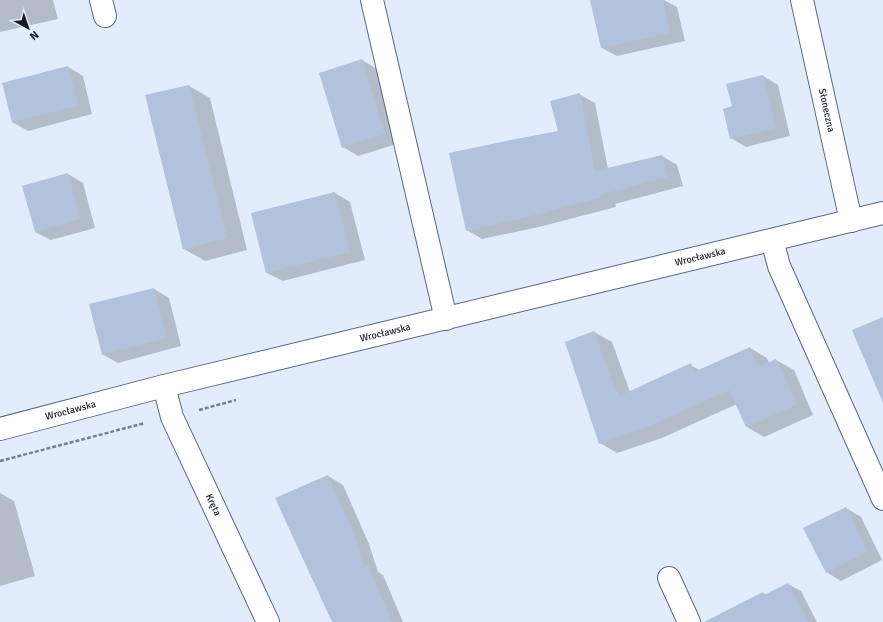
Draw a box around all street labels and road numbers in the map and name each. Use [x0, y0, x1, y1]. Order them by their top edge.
street label: Słoneczna [816, 87, 837, 133]
street label: Wrocławska [674, 245, 727, 269]
street label: Wrocławska [359, 321, 412, 345]
street label: Wrocławska [44, 398, 97, 423]
street label: Kręta [203, 492, 223, 518]

